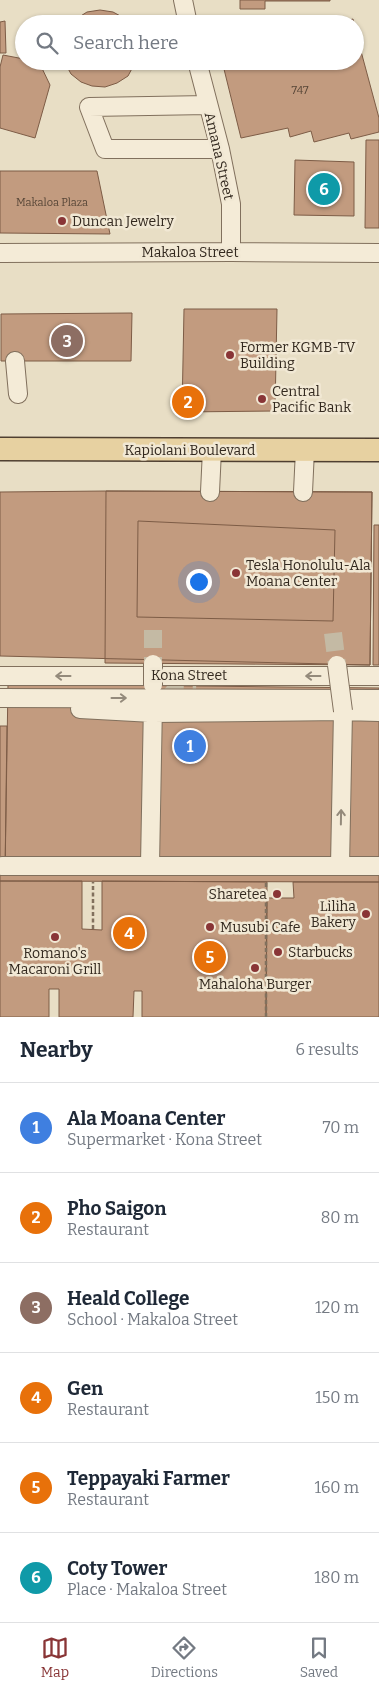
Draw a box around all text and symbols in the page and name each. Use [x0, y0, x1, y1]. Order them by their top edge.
search box [15, 15, 364, 70]
icon: search [33, 29, 61, 57]
text: Search here [73, 31, 178, 54]
house number: 747 [291, 84, 309, 97]
street label: Amana Street [201, 110, 237, 202]
pin: 6 [308, 170, 340, 208]
house number: Makaloa Plaza [16, 196, 88, 209]
place label: Duncan Jewelry [72, 213, 175, 230]
marker: Duncan Jewelry [56, 215, 68, 227]
street label: Makaloa Street [141, 244, 239, 261]
pin: 3 [51, 322, 83, 360]
place label: Former KGMB-TV Building [240, 339, 356, 372]
marker: Former KGMB-TV Building [224, 349, 236, 361]
pin: 2 [172, 383, 204, 421]
place label: Central Pacific Bank [272, 383, 351, 416]
marker: Central Pacific Bank [256, 393, 268, 405]
street label: Kapiolani Boulevard [125, 442, 255, 459]
place label: Tesla Honolulu-Ala Moana Center [246, 557, 371, 590]
marker: Tesla Honolulu-Ala Moana Center [230, 567, 242, 579]
your location [186, 569, 212, 595]
street label: Kona Street [151, 667, 227, 684]
one-way arrow [55, 671, 71, 680]
one-way arrow [305, 671, 322, 681]
one-way arrow [110, 693, 126, 703]
pin: 1 [174, 727, 206, 765]
one-way arrow [336, 810, 345, 826]
place label: Sharetea [209, 886, 267, 903]
marker: Sharetea [271, 888, 283, 900]
place label: Liliha Bakery [311, 898, 357, 931]
marker: Liliha Bakery [360, 908, 372, 920]
pin: 4 [113, 914, 145, 952]
place label: Musubi Cafe [220, 919, 300, 936]
marker: Musubi Cafe [204, 921, 216, 933]
marker: Romano's Macaroni Grill [49, 931, 61, 943]
pin: 5 [194, 938, 226, 976]
place label: Starbucks [288, 944, 353, 961]
place label: Romano's Macaroni Grill [9, 945, 101, 978]
marker: Starbucks [272, 946, 284, 958]
marker: Mahaloha Burger [249, 962, 261, 974]
place label: Mahaloha Burger [199, 976, 311, 993]
text: Nearby [20, 1037, 93, 1063]
text: 6 results [296, 1040, 359, 1059]
text: Ala Moana Center [67, 1107, 226, 1130]
text: 1 [33, 1118, 39, 1137]
text: 70 m [323, 1118, 359, 1137]
text: Supermarket · Kona Street [67, 1130, 262, 1149]
text: Pho Saigon [67, 1197, 166, 1220]
text: 2 [31, 1208, 41, 1227]
text: 80 m [321, 1208, 359, 1227]
text: Restaurant [67, 1220, 149, 1239]
text: Heald College [67, 1287, 189, 1310]
text: 3 [31, 1298, 41, 1317]
text: 120 m [315, 1298, 359, 1317]
text: School · Makaloa Street [67, 1310, 238, 1329]
text: Gen [67, 1377, 103, 1400]
text: 4 [31, 1388, 41, 1407]
text: 150 m [315, 1388, 359, 1407]
text: Restaurant [67, 1400, 149, 1419]
text: Teppayaki Farmer [67, 1467, 230, 1490]
text: 5 [32, 1478, 40, 1497]
text: 160 m [314, 1478, 359, 1497]
text: Restaurant [67, 1490, 149, 1509]
text: Coty Tower [67, 1557, 167, 1580]
text: 6 [31, 1568, 41, 1587]
text: 180 m [314, 1568, 359, 1587]
text: Place · Makaloa Street [67, 1580, 227, 1599]
tab: Map [41, 1634, 69, 1681]
tab: Directions [151, 1634, 218, 1681]
tab: Saved [300, 1634, 338, 1681]

